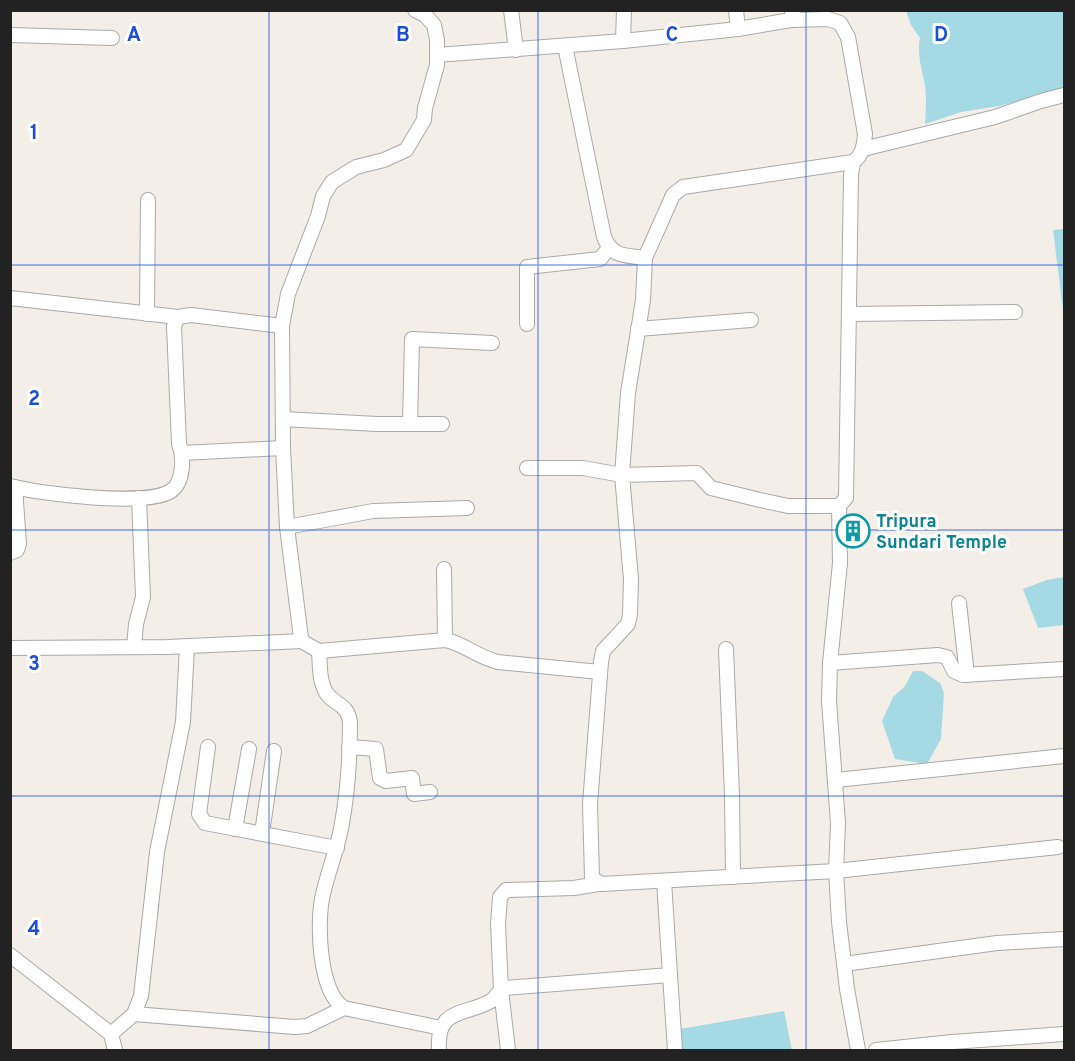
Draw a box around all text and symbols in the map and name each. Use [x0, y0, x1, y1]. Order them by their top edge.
text: A [127, 23, 141, 49]
text: B [396, 23, 410, 49]
text: C [666, 23, 678, 49]
text: D [934, 23, 948, 49]
text: 1 [30, 121, 38, 147]
text: 2 [28, 387, 40, 413]
place label: Tripura Sundari Temple [876, 511, 1007, 555]
building icon: Tripura Sundari Temple [835, 513, 871, 549]
text: 3 [28, 652, 40, 678]
text: 4 [28, 917, 40, 943]

